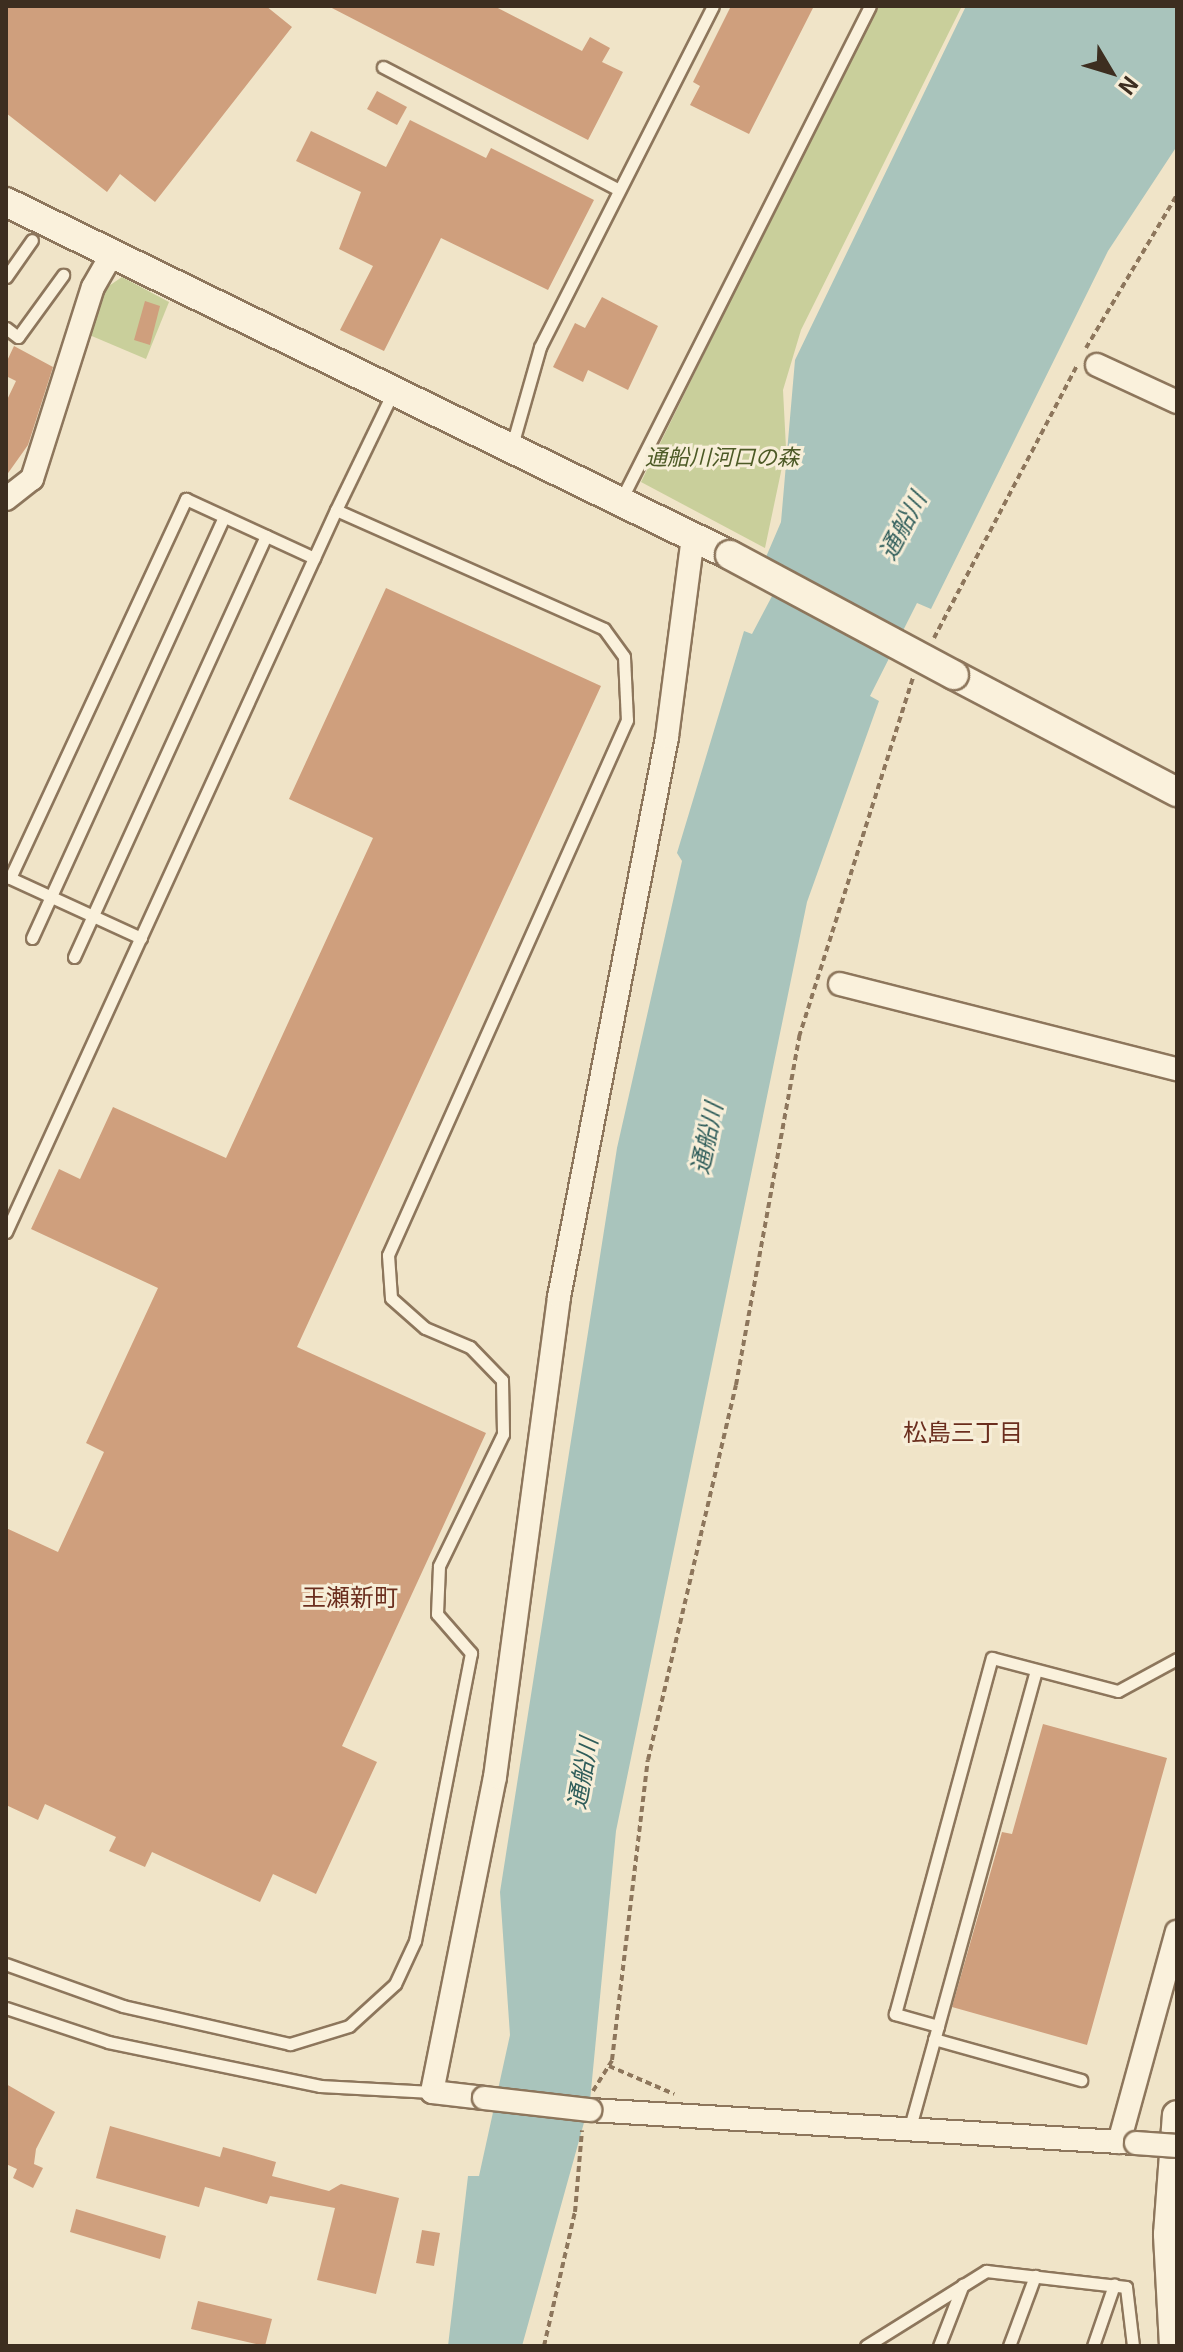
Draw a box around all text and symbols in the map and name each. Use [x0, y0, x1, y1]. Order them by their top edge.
north arrow [1071, 32, 1151, 112]
text: N [1112, 70, 1148, 103]
park label: 通船川河口の森 [645, 443, 799, 469]
water label: 通船川 [871, 486, 931, 564]
water label: 通船川 [683, 1100, 727, 1176]
district label: 松島三丁目 [903, 1417, 1023, 1445]
district label: 王瀬新町 [302, 1582, 398, 1610]
water label: 通船川 [561, 1735, 601, 1811]

